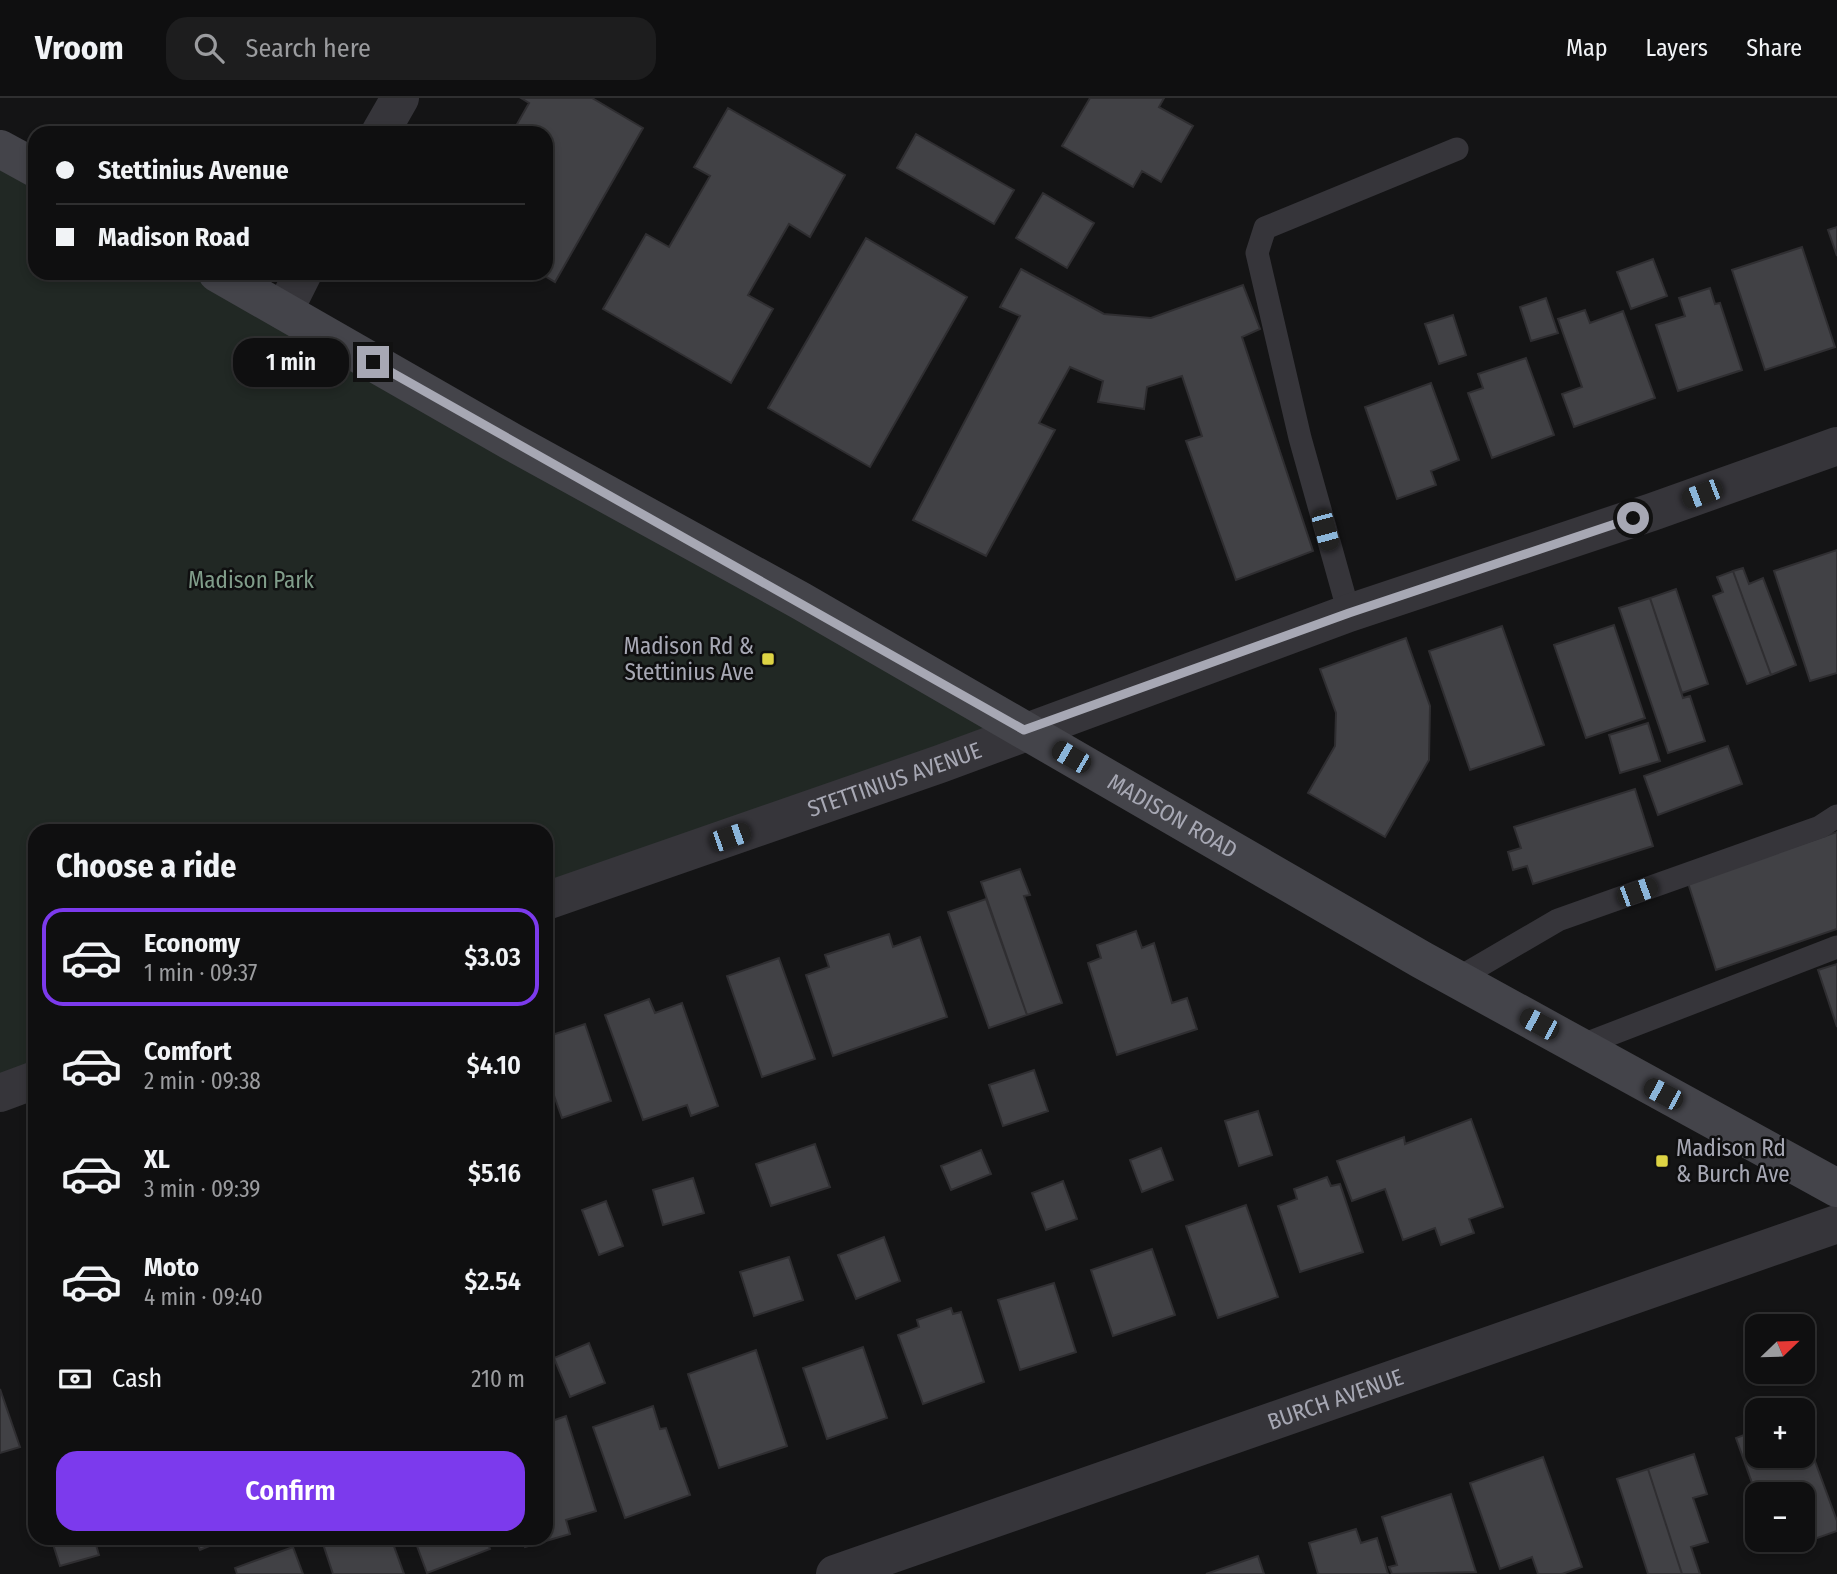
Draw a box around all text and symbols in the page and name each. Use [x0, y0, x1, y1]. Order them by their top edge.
search box [166, 17, 656, 80]
text: Vroom [35, 28, 124, 68]
icon: search [190, 29, 228, 67]
text: Search here [246, 33, 371, 64]
text: Map [1566, 34, 1608, 62]
text: Layers [1646, 34, 1708, 62]
text: Share [1746, 34, 1802, 62]
text: Stettinius Avenue [98, 155, 289, 186]
text: Madison Road [98, 222, 250, 253]
callout: 1 min [233, 338, 348, 386]
route end [357, 346, 389, 378]
text: 1 min [266, 348, 316, 376]
car [1679, 477, 1726, 511]
route start [1617, 502, 1649, 534]
car [1310, 507, 1341, 553]
park label: Madison Park [188, 566, 314, 594]
place label: Madison Rd & Stettinius Ave [624, 632, 754, 686]
marker: Madison Rd & Stettinius Ave [760, 651, 776, 667]
street label: STETTINIUS AVENUE [804, 736, 985, 823]
car [1048, 737, 1095, 777]
street label: MADISON ROAD [1103, 767, 1242, 864]
car [707, 820, 754, 854]
text: Choose a ride [56, 847, 237, 885]
car [1614, 875, 1661, 909]
icon: car [60, 926, 123, 989]
text: Economy [144, 928, 240, 959]
text: $3.03 [465, 942, 521, 973]
text: 1 min · 09:37 [144, 959, 257, 987]
car [1516, 1005, 1563, 1043]
icon: car [60, 1034, 123, 1097]
text: Comfort [144, 1036, 232, 1067]
text: $4.10 [467, 1050, 521, 1081]
text: 2 min · 09:38 [144, 1067, 261, 1095]
car [1640, 1075, 1687, 1113]
place label: Madison Rd & Burch Ave [1676, 1134, 1790, 1188]
icon: car [60, 1142, 123, 1205]
text: XL [144, 1144, 170, 1175]
marker: Madison Rd & Burch Ave [1654, 1153, 1670, 1169]
text: $5.16 [468, 1158, 521, 1189]
text: 3 min · 09:39 [144, 1175, 260, 1203]
icon: car [60, 1250, 123, 1313]
text: Moto [144, 1252, 199, 1283]
text: $2.54 [465, 1266, 521, 1297]
text: 4 min · 09:40 [144, 1283, 263, 1311]
north arrow [1745, 1314, 1815, 1384]
map controls [1745, 1314, 1815, 1552]
icon: cash [56, 1360, 94, 1398]
text: Cash [112, 1363, 162, 1394]
street label: BURCH AVENUE [1264, 1363, 1407, 1436]
text: 210 m [471, 1365, 525, 1393]
button: + [1745, 1398, 1815, 1468]
button: Confirm [56, 1451, 525, 1531]
button: − [1745, 1482, 1815, 1552]

